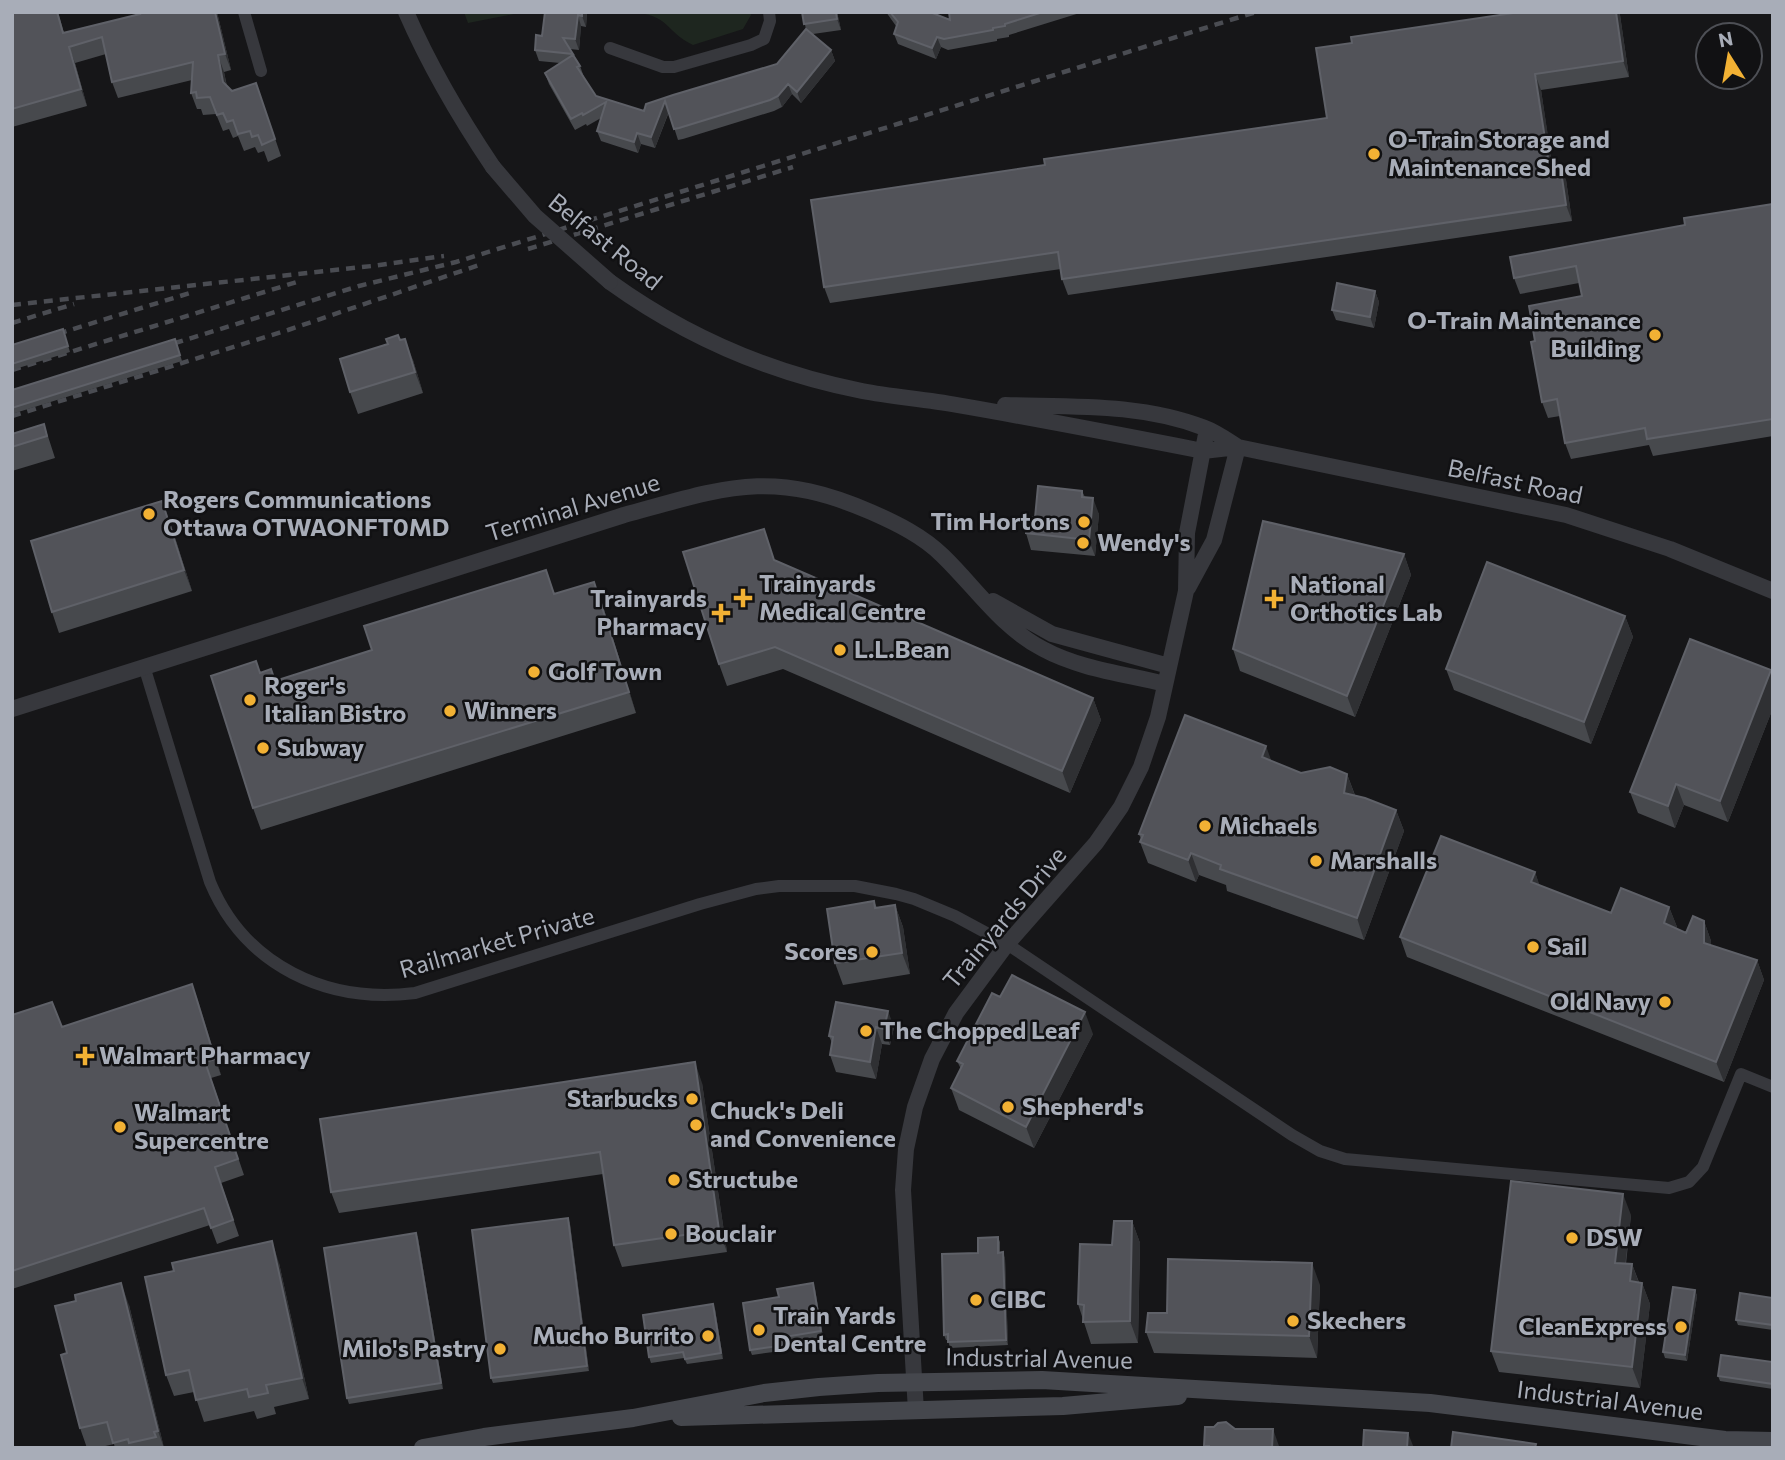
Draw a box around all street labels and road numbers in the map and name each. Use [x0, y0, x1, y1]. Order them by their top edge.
street label: Belfast Road [543, 186, 668, 295]
street label: Belfast Road [1445, 452, 1586, 509]
street label: Terminal Avenue [482, 466, 663, 547]
street label: Trainyards Drive [936, 840, 1072, 994]
street label: Railmarket Private [396, 900, 597, 983]
street label: Industrial Avenue [945, 1341, 1133, 1374]
street label: Industrial Avenue [1515, 1374, 1705, 1425]

